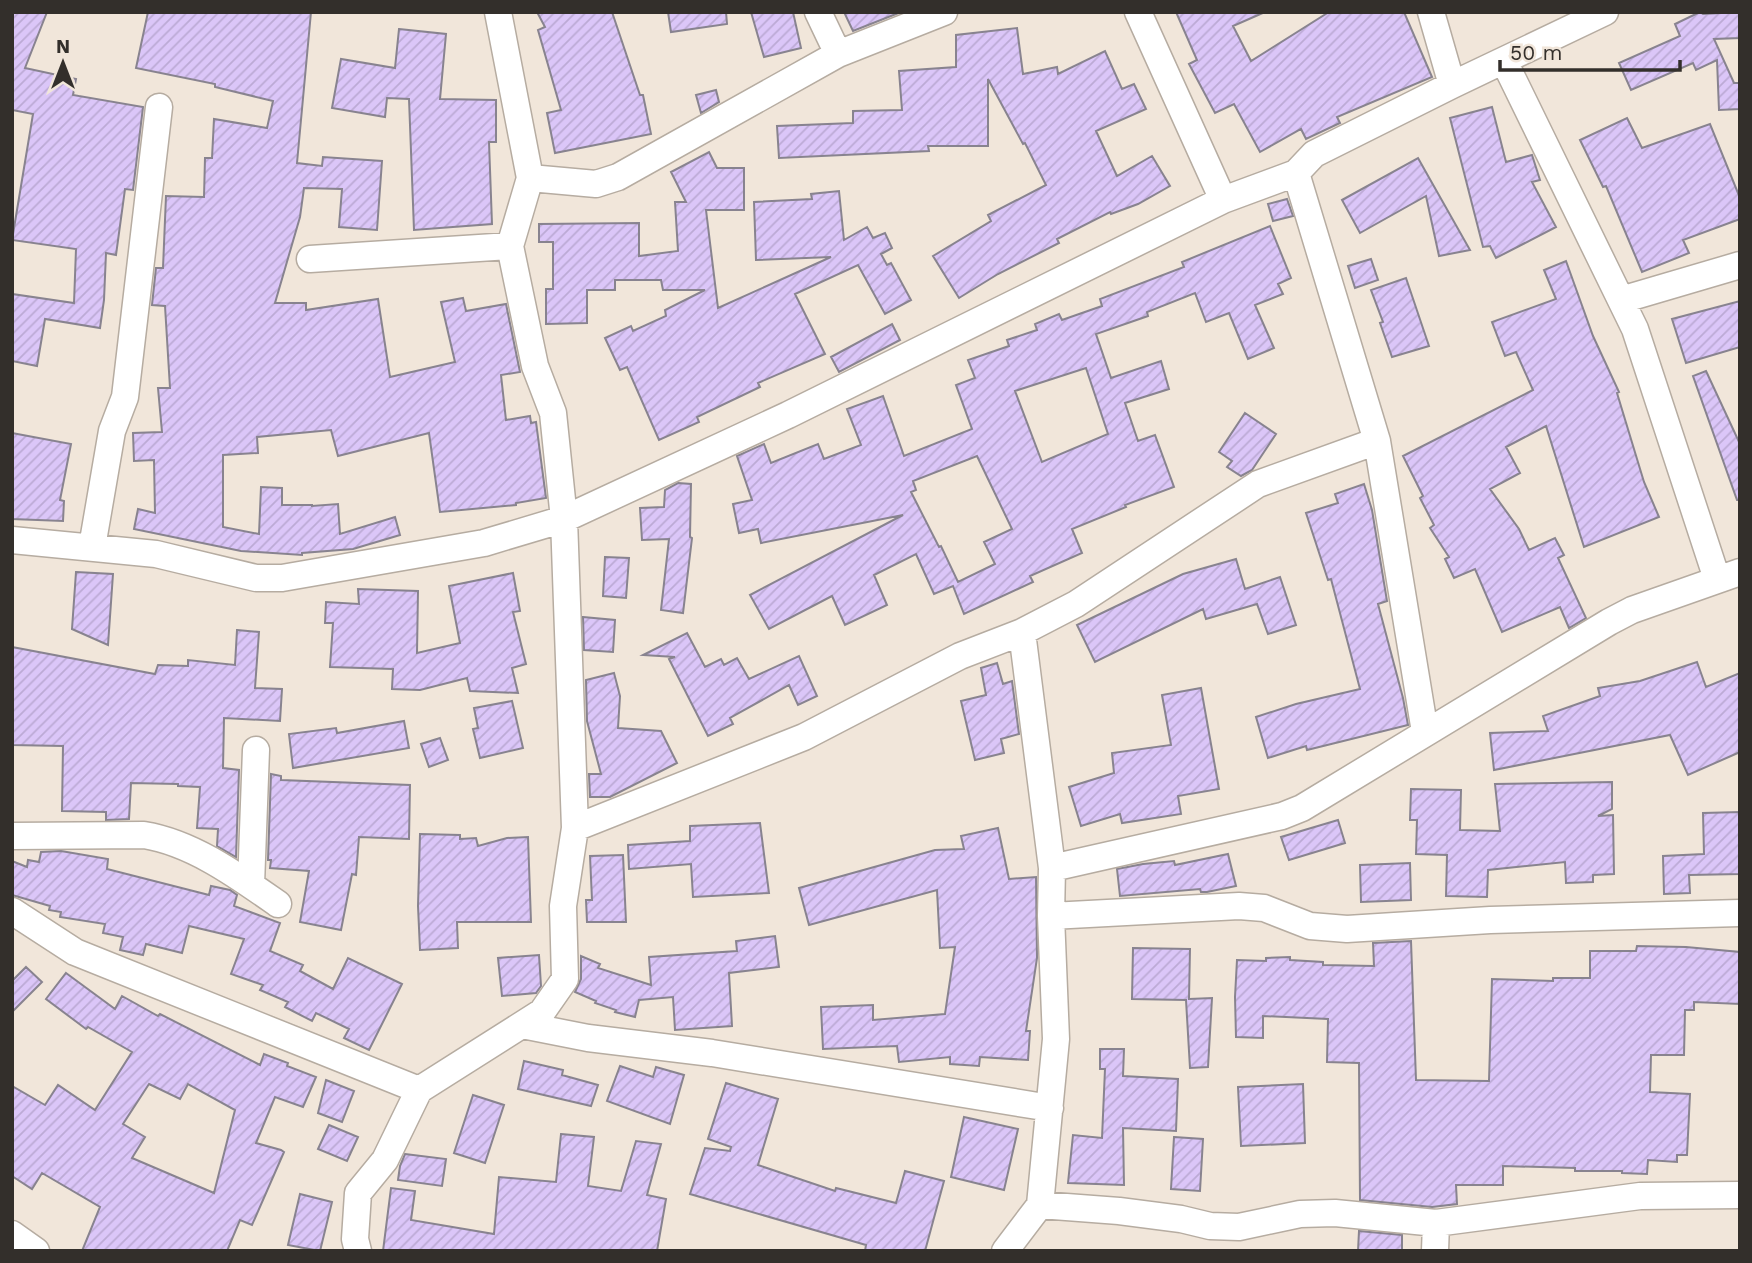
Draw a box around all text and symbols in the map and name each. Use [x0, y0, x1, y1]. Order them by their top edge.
north arrow [28, 28, 98, 98]
scale bar [1500, 28, 1680, 72]
text: N [56, 35, 70, 58]
text: 50 m [1510, 40, 1562, 65]

